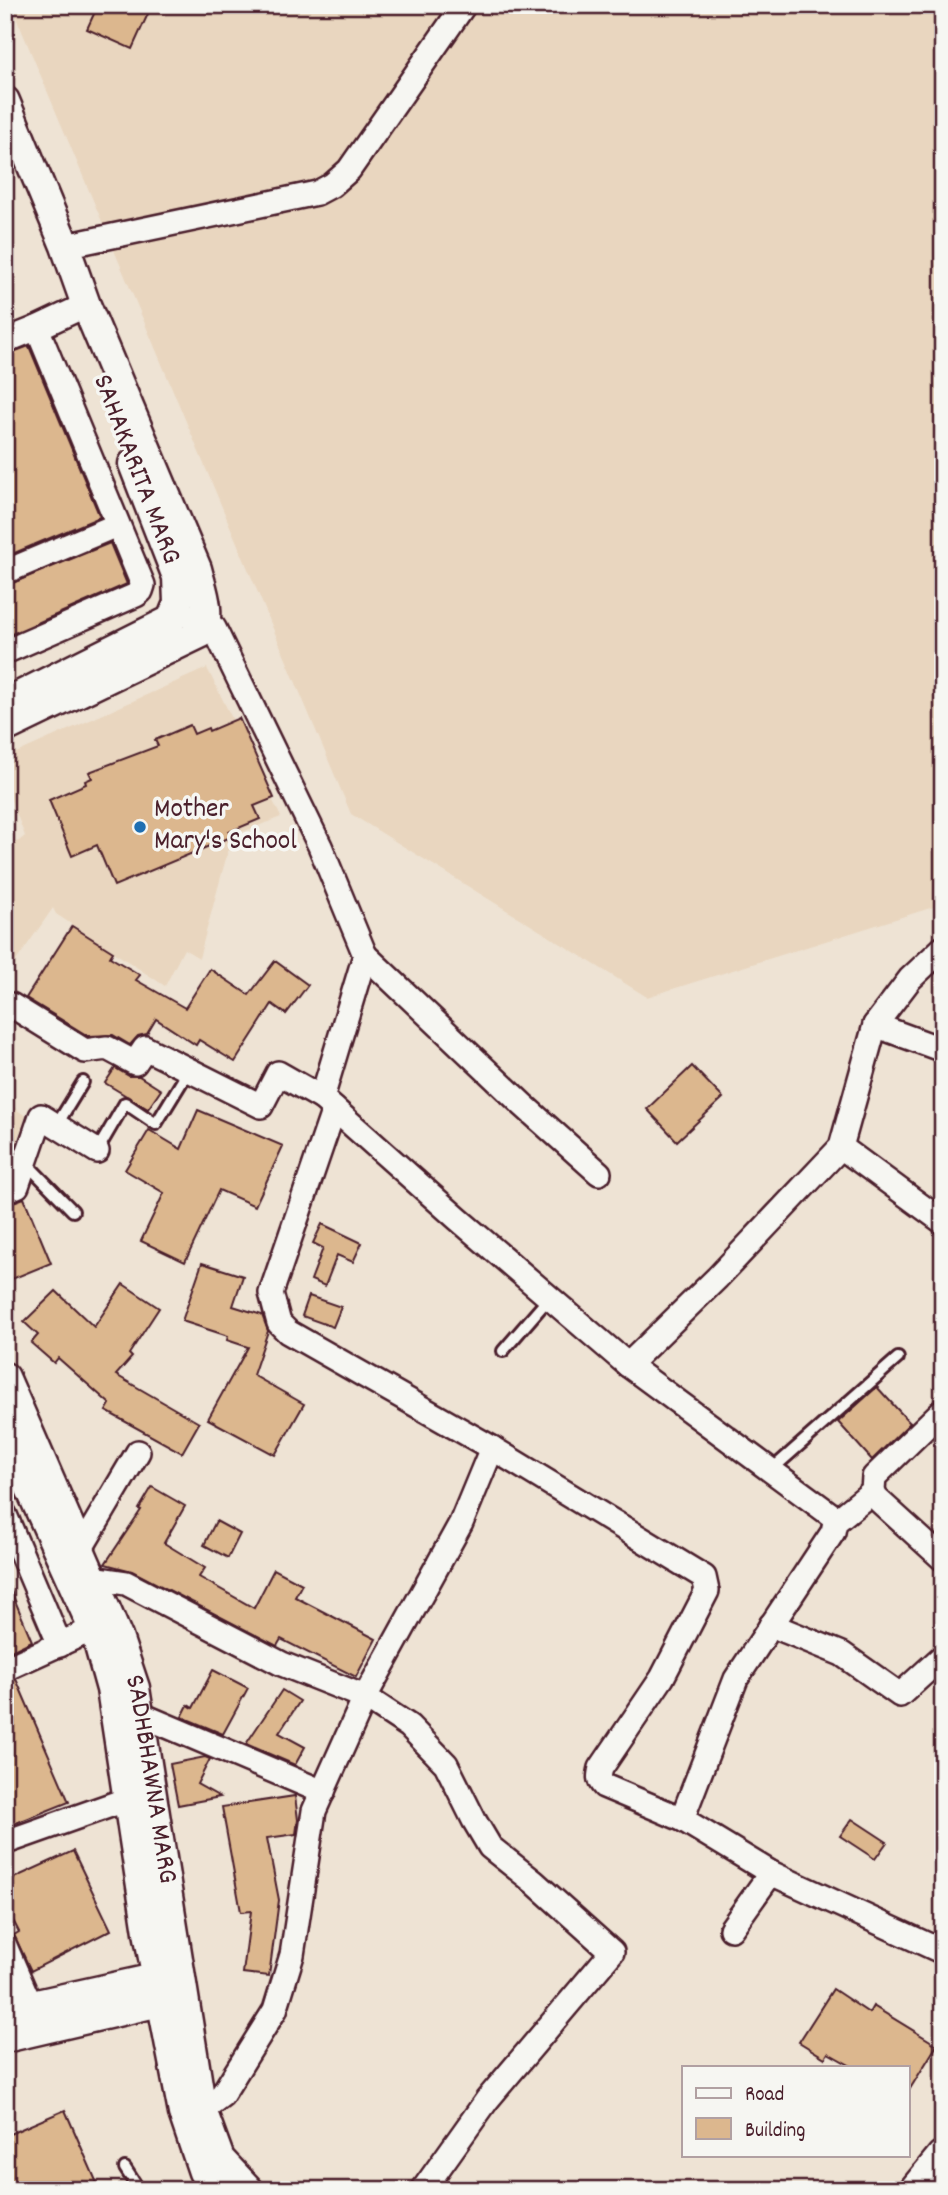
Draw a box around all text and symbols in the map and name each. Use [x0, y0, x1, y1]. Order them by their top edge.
street label: SAHAKARITA MARG [80, 369, 190, 571]
place label: Mother Mary's School [154, 791, 297, 863]
marker: Mother Mary's School [132, 819, 148, 835]
street label: SADHBHAWNA MARG [112, 1670, 186, 1887]
legend [682, 2066, 909, 2156]
text: Road [745, 2081, 784, 2111]
text: Building [745, 2117, 805, 2147]

